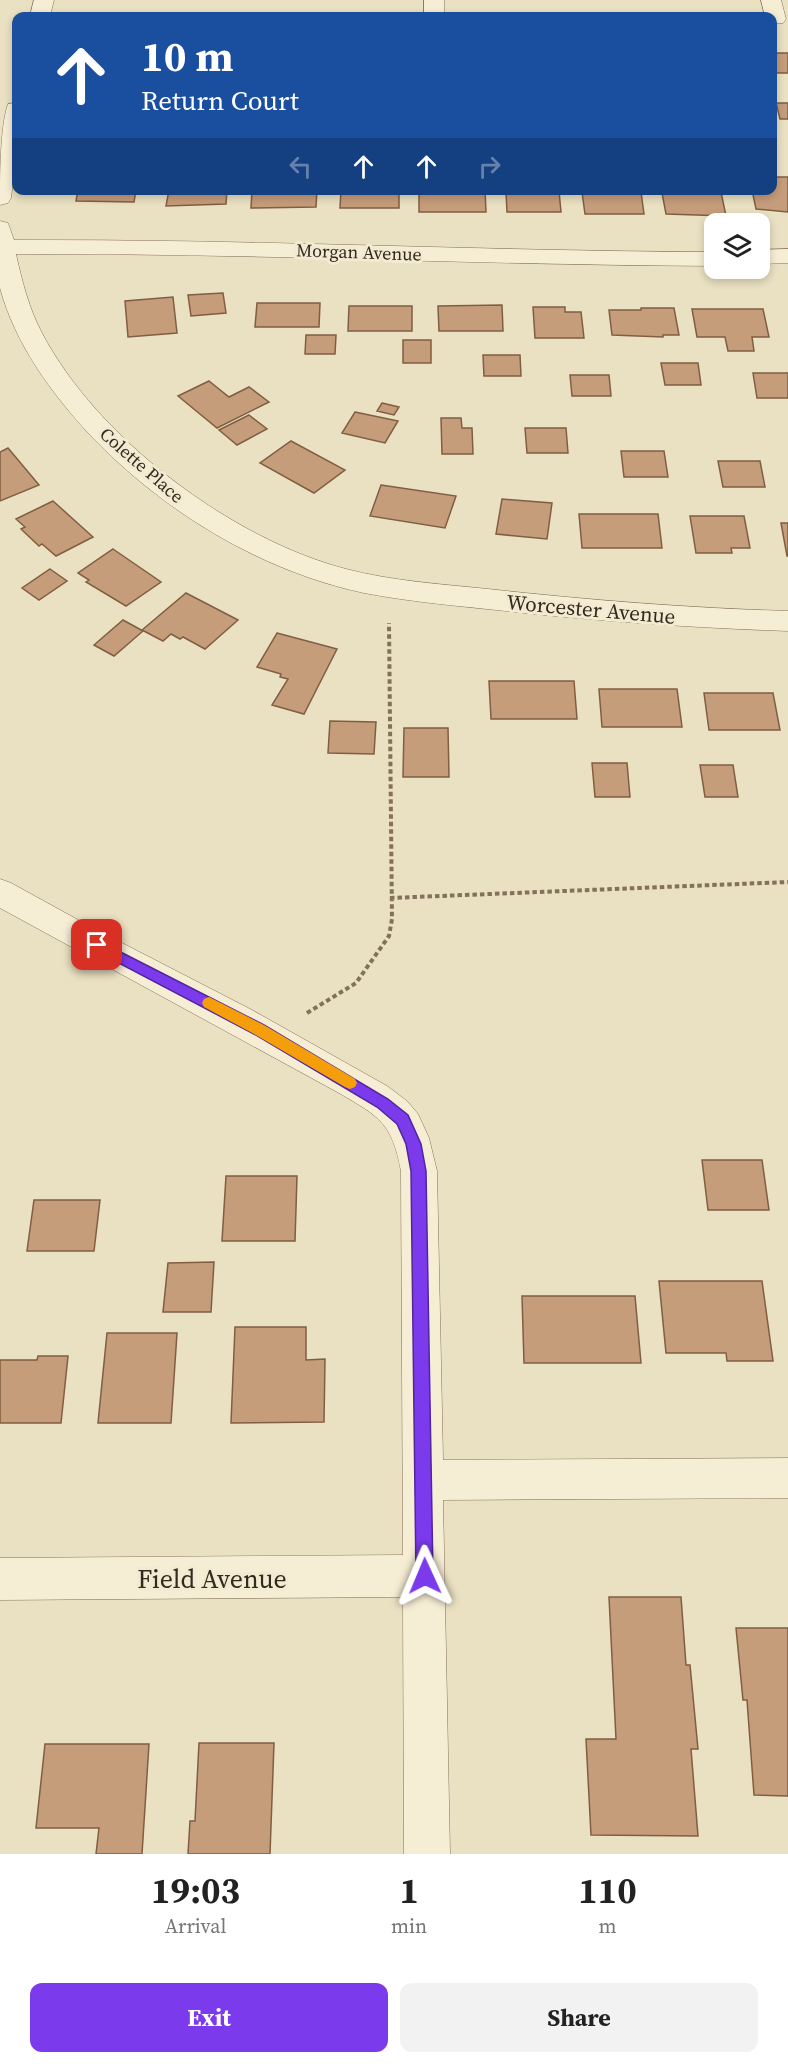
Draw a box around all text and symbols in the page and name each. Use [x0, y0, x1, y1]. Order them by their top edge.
text: 10 m [141, 27, 234, 85]
icon: ahead [42, 36, 120, 114]
text: Return Court [141, 82, 299, 119]
icon: left [284, 150, 317, 183]
icon: ahead [347, 150, 380, 183]
icon: ahead [410, 150, 443, 183]
icon: right [473, 150, 506, 183]
map controls [704, 213, 770, 279]
button: layers [704, 213, 770, 279]
street label: Morgan Avenue [296, 237, 422, 267]
street label: Colette Place [95, 422, 189, 508]
street label: Worcester Avenue [505, 587, 677, 631]
pin [71, 919, 122, 970]
icon: arrive [80, 928, 113, 961]
position arrow [393, 1544, 457, 1608]
street label: Field Avenue [137, 1561, 287, 1597]
text: 19:03 [151, 1866, 240, 1915]
text: 1 [399, 1866, 419, 1915]
text: 110 [578, 1866, 637, 1915]
text: Arrival [165, 1912, 226, 1940]
text: min [391, 1912, 427, 1940]
text: m [599, 1912, 617, 1940]
button: Exit [30, 1983, 388, 2052]
button: Share [400, 1983, 758, 2052]

